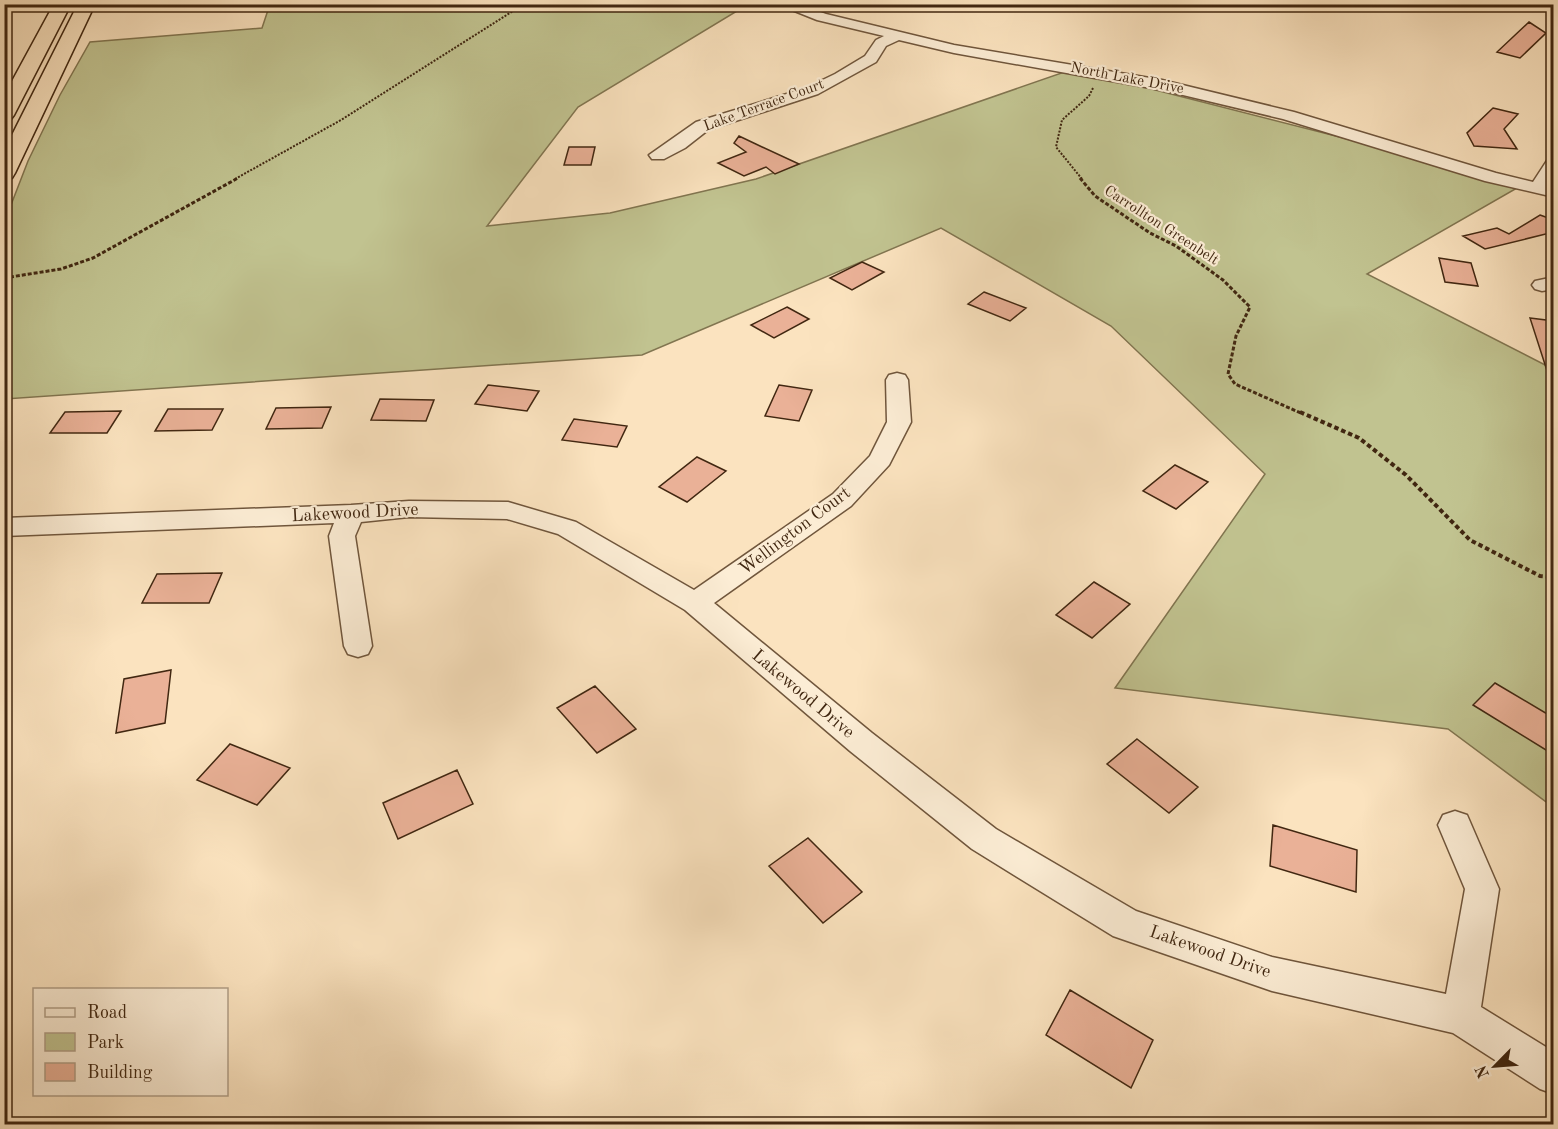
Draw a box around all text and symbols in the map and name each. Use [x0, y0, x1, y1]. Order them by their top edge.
street label: North Lake Drive [1069, 61, 1185, 97]
street label: Lake Terrace Court [702, 77, 826, 135]
street label: Carrollton Greenbelt [1101, 183, 1221, 269]
street label: Wellington Court [736, 483, 854, 579]
street label: Lakewood Drive [291, 501, 419, 525]
street label: Lakewood Drive [748, 646, 858, 742]
street label: Lakewood Drive [1147, 923, 1273, 981]
legend [33, 988, 228, 1096]
text: Road [87, 1004, 127, 1022]
text: Park [87, 1034, 124, 1052]
north arrow [1465, 1036, 1525, 1096]
text: N [1473, 1062, 1493, 1080]
text: Building [87, 1064, 153, 1082]

